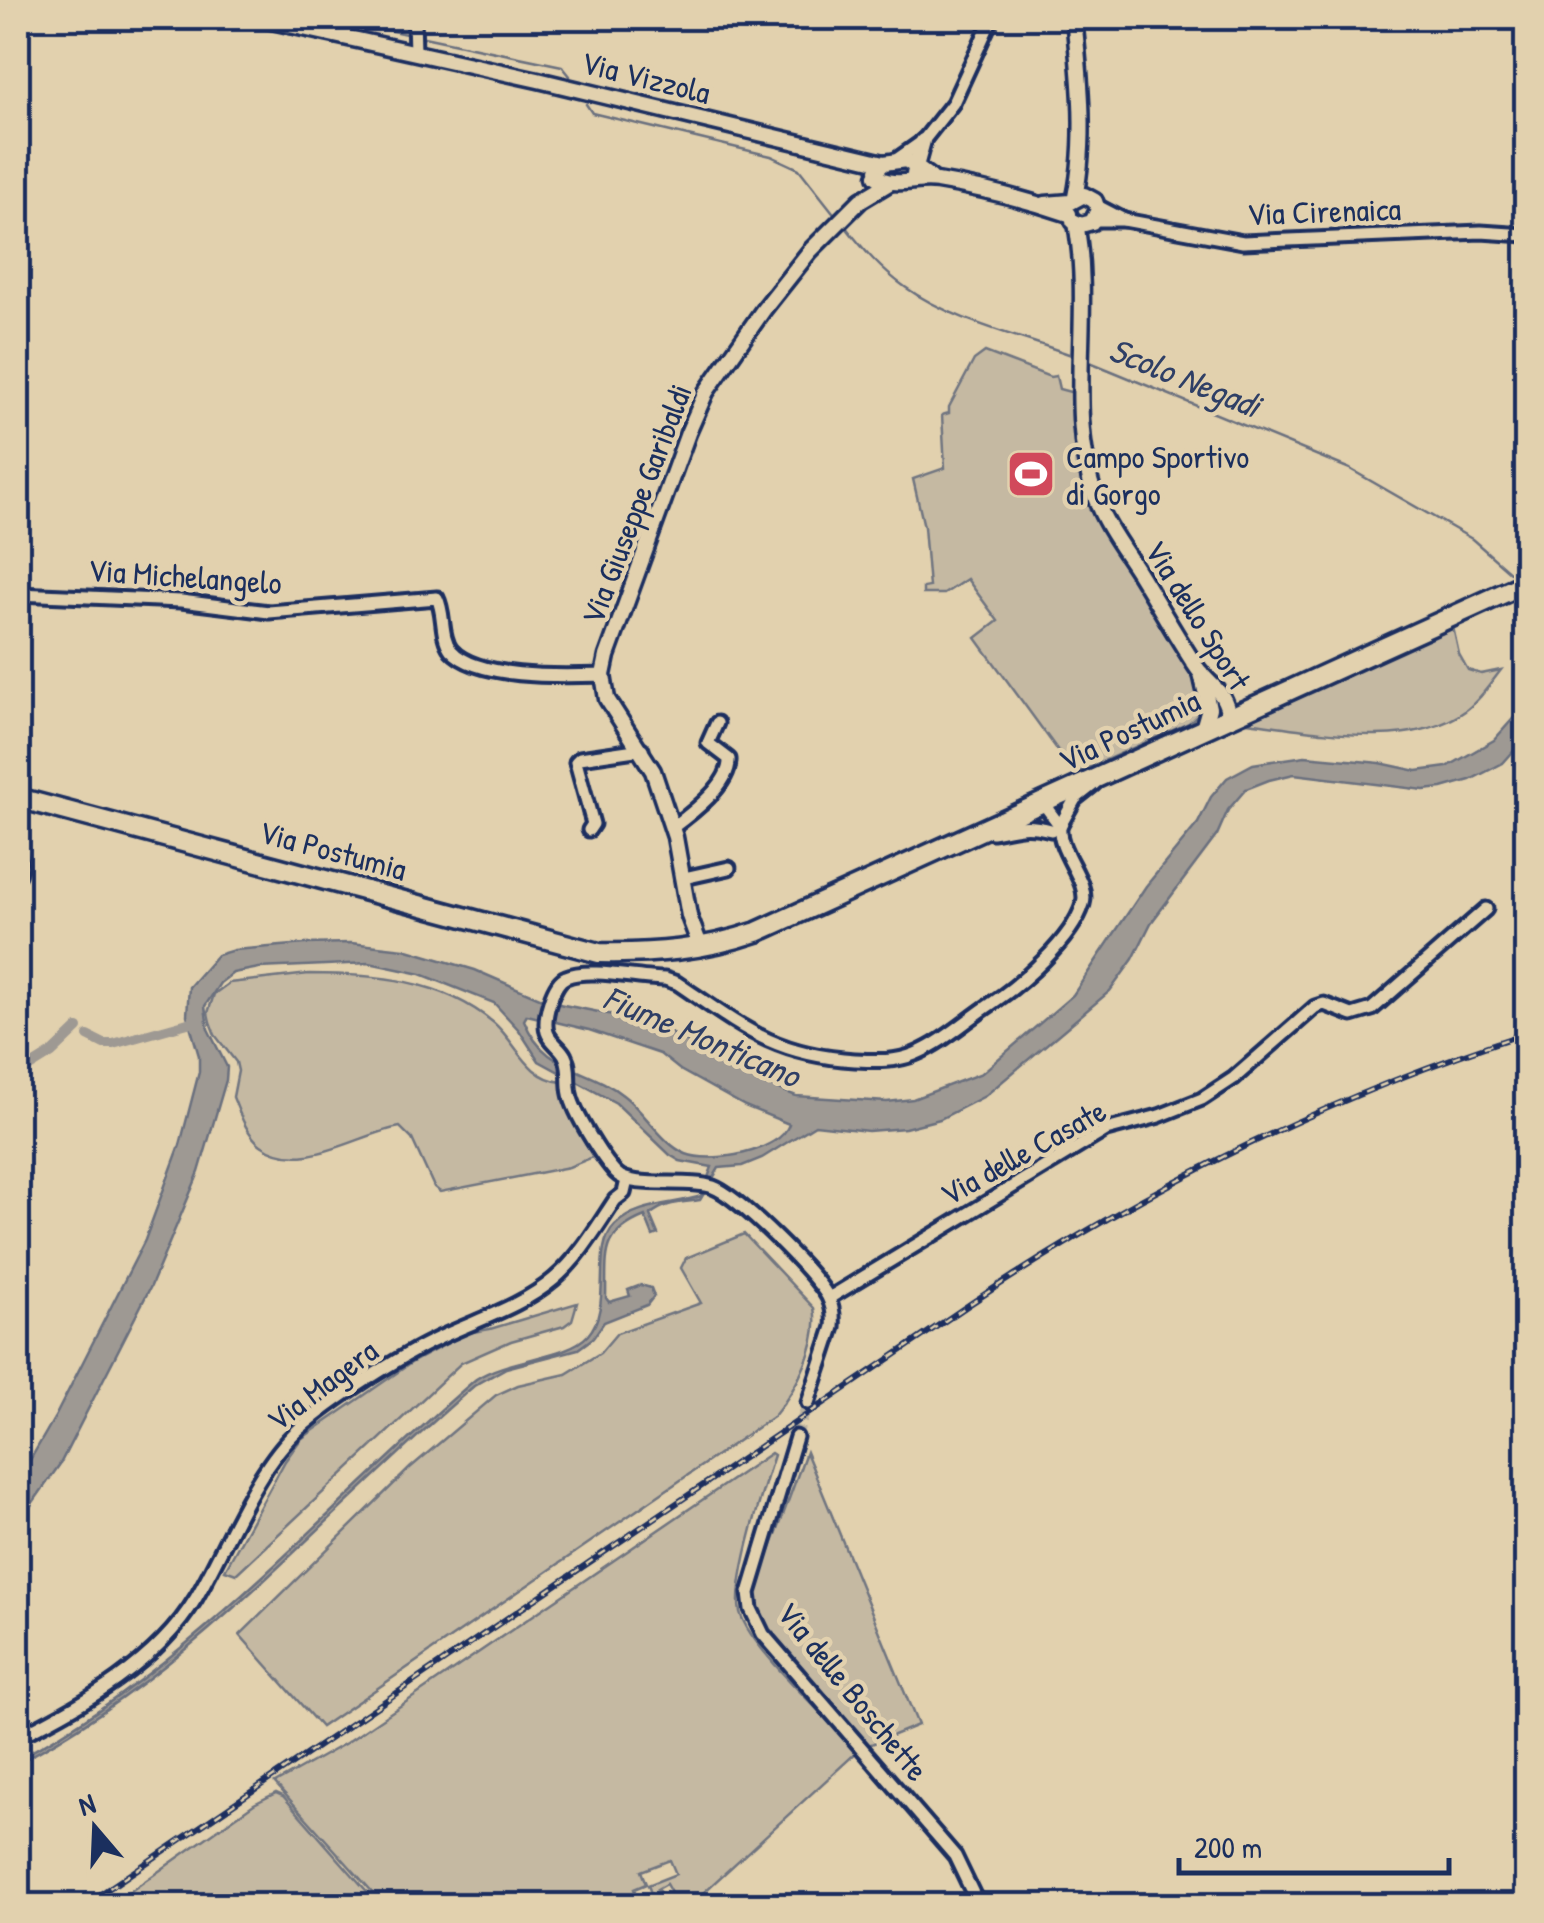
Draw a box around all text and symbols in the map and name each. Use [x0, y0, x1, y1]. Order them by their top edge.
street label: Via Vizzola [577, 40, 715, 114]
street label: Via Cirenaica [1246, 187, 1402, 235]
water label: Scolo Negadi [1103, 326, 1270, 430]
street label: Via Giuseppe Garibaldi [570, 378, 702, 630]
place label: Campo Sportivo di Gorgo [1066, 435, 1249, 515]
sports icon: Campo Sportivo di Gorgo [1005, 448, 1057, 500]
street label: Via dello Sport [1135, 532, 1262, 699]
street label: Via Michelangelo [87, 548, 283, 604]
street label: Via Postumia [1052, 679, 1206, 781]
street label: Via Postumia [255, 810, 411, 890]
water label: Fiume Monticano [597, 974, 810, 1100]
street label: Via delle Casate [933, 1089, 1114, 1215]
street label: Via Magera [258, 1329, 386, 1441]
street label: Via delle Boschette [767, 1592, 939, 1790]
north arrow [45, 1778, 145, 1878]
text: N [74, 1784, 100, 1825]
scale bar [1179, 1813, 1449, 1875]
text: 200 m [1194, 1827, 1262, 1867]

